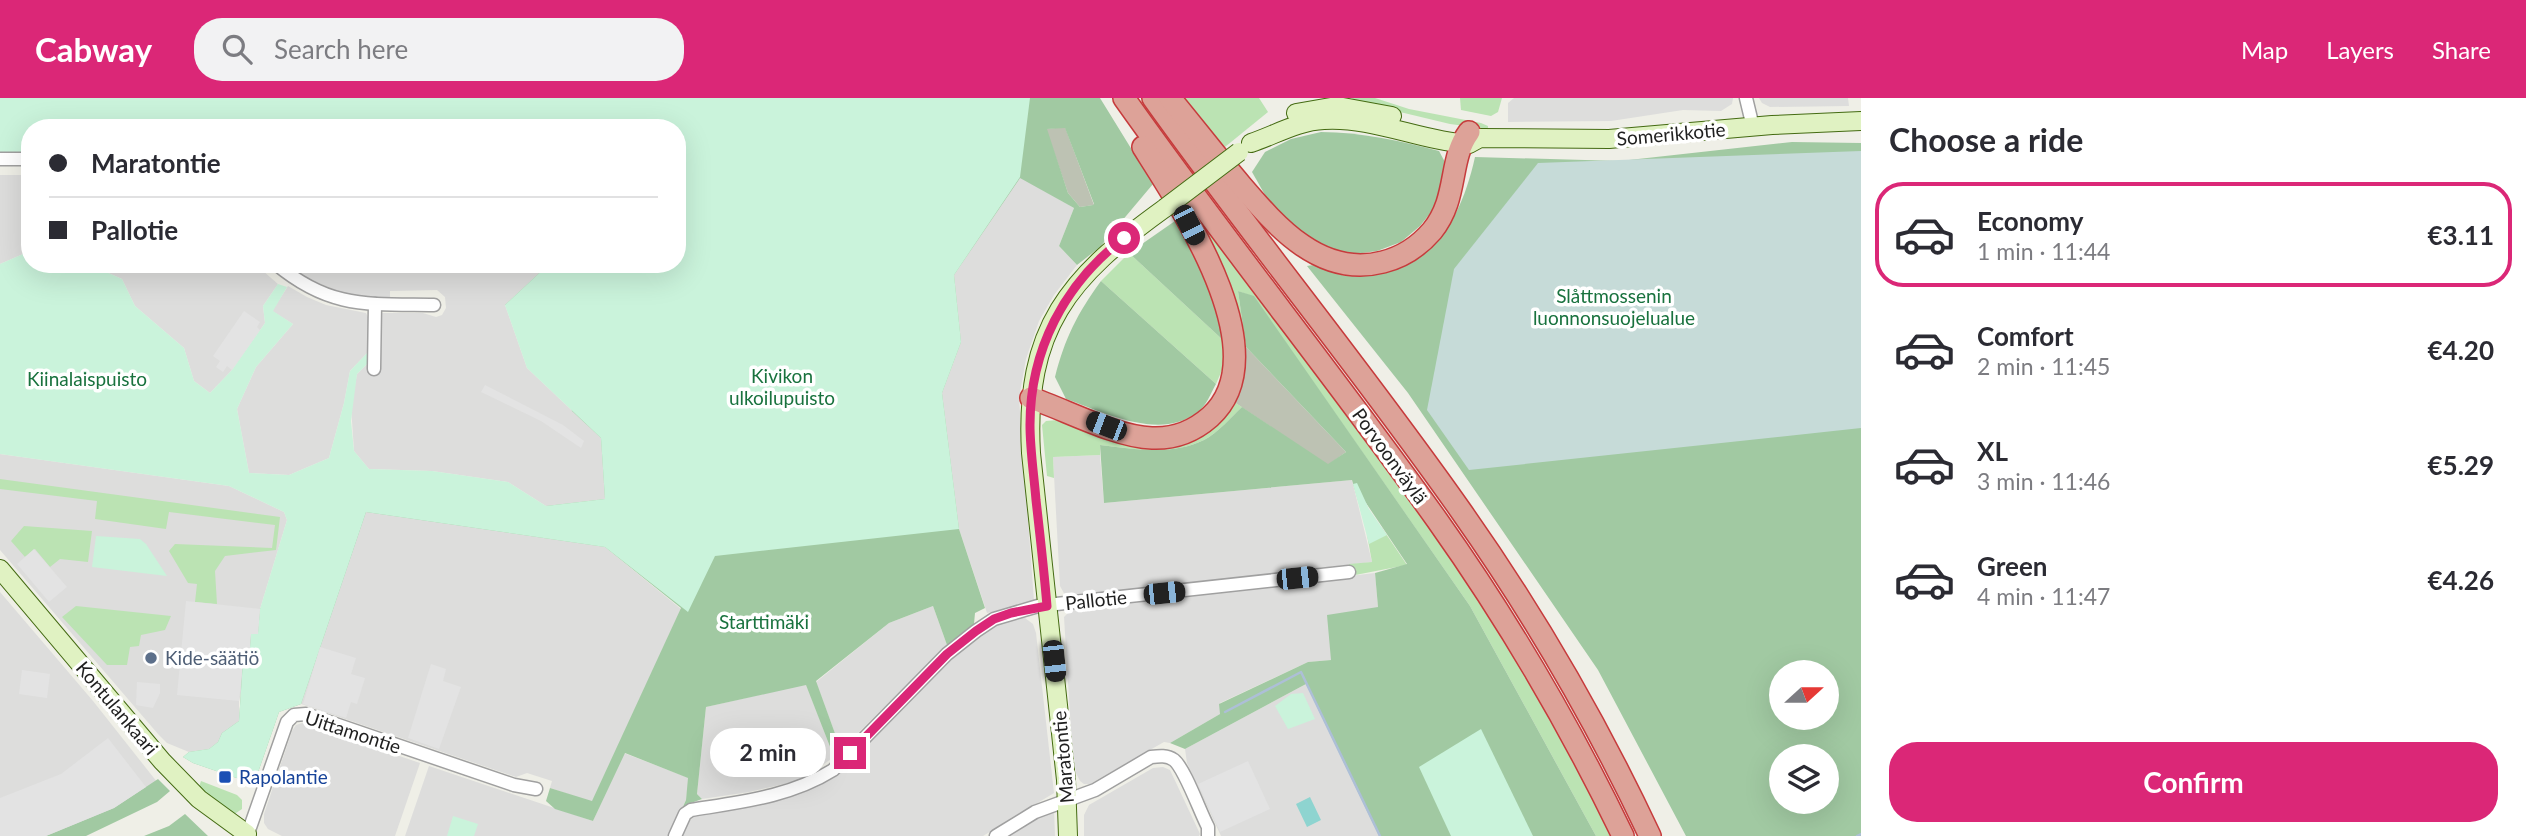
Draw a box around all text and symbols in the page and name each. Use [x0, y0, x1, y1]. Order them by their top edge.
search box [194, 18, 684, 81]
text: Cabway [35, 29, 152, 69]
icon: search [218, 30, 256, 68]
text: Search here [274, 33, 408, 65]
text: Map [2241, 35, 2288, 64]
text: Layers [2326, 35, 2394, 64]
text: Share [2432, 35, 2491, 64]
street label: Somerikkotie [1616, 117, 1726, 150]
text: Choose a ride [1889, 120, 2083, 159]
text: Maratontie [91, 147, 221, 179]
car [1171, 202, 1208, 248]
icon: car [1893, 203, 1956, 266]
text: Economy [1977, 205, 2083, 237]
text: Pallotie [91, 214, 178, 246]
text: €3.11 [2428, 219, 2494, 251]
route start [1108, 222, 1140, 254]
text: 1 min · 11:44 [1977, 237, 2110, 265]
park label: Slåttmossenin luonnonsuojelualue [1533, 284, 1695, 329]
icon: car [1893, 318, 1956, 381]
text: Comfort [1977, 320, 2074, 352]
text: €4.20 [2428, 334, 2494, 366]
text: 2 min · 11:45 [1977, 352, 2110, 380]
park label: Kivikon ulkoilupuisto [729, 364, 835, 409]
park label: Kiinalaispuisto [27, 367, 147, 390]
street label: Porvoonväylä [1348, 403, 1433, 508]
car [1083, 409, 1130, 443]
icon: car [1893, 433, 1956, 496]
text: XL [1977, 435, 2008, 467]
text: €5.29 [2428, 449, 2494, 481]
text: 3 min · 11:46 [1977, 467, 2110, 495]
icon: car [1893, 548, 1956, 611]
text: Green [1977, 550, 2047, 582]
text: €4.26 [2428, 564, 2494, 596]
car [1276, 565, 1319, 591]
car [1143, 580, 1186, 606]
text: 4 min · 11:47 [1977, 582, 2110, 610]
street label: Pallotie [1064, 585, 1128, 614]
park label: Starttimäki [719, 610, 809, 633]
car [1042, 639, 1067, 683]
place label: Kide-säätiö [165, 646, 259, 669]
marker: Kide-säätiö [143, 650, 159, 666]
street label: Kontulankaari [72, 656, 163, 759]
north arrow [1769, 660, 1839, 730]
map controls [1769, 660, 1839, 814]
street label: Uittamontie [302, 705, 404, 758]
street label: Maratontie [1047, 710, 1078, 804]
callout: 2 min [710, 728, 826, 778]
route end [834, 737, 866, 769]
text: 2 min [739, 738, 797, 766]
button: Confirm [1889, 742, 2498, 822]
button: layers [1769, 744, 1839, 814]
place label: Rapolantie [239, 765, 328, 788]
marker: Rapolantie [217, 769, 233, 785]

